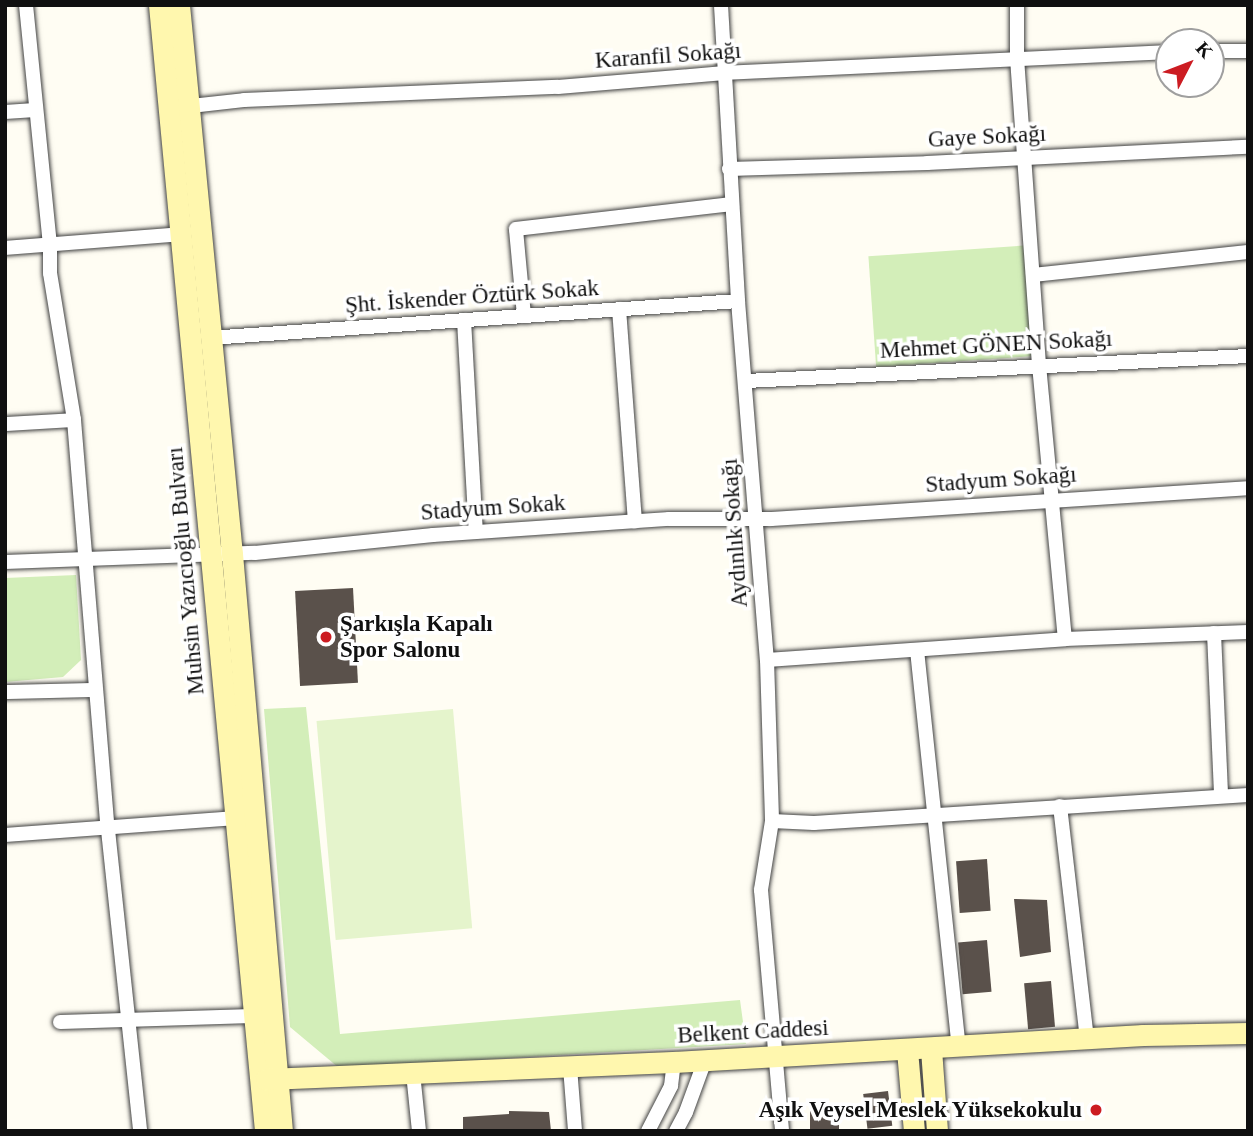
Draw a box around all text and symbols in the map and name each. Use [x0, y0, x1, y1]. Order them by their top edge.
north arrow [1155, 28, 1225, 98]
street label: Karanfil Sokağı [594, 37, 742, 75]
text: K [1192, 37, 1217, 62]
street label: Gaye Sokağı [927, 120, 1047, 154]
street label: Şht. İskender Öztürk Sokak [344, 274, 600, 320]
street label: Mehmet GÖNEN Sokağı [879, 325, 1113, 365]
street label: Muhsin Yazıcıoğlu Bulvarı [161, 446, 211, 696]
street label: Aydınlık Sokağı [716, 458, 754, 608]
street label: Stadyum Sokağı [925, 461, 1077, 499]
street label: Stadyum Sokak [420, 489, 566, 527]
place label: Şarkışla Kapalı Spor Salonu [340, 610, 493, 664]
marker: Şarkışla Kapalı Spor Salonu [318, 629, 334, 645]
street label: Belkent Caddesi [677, 1014, 829, 1050]
place label: Aşık Veysel Meslek Yüksekokulu [758, 1096, 1082, 1124]
marker: Aşık Veysel Meslek Yüksekokulu [1088, 1102, 1104, 1118]

